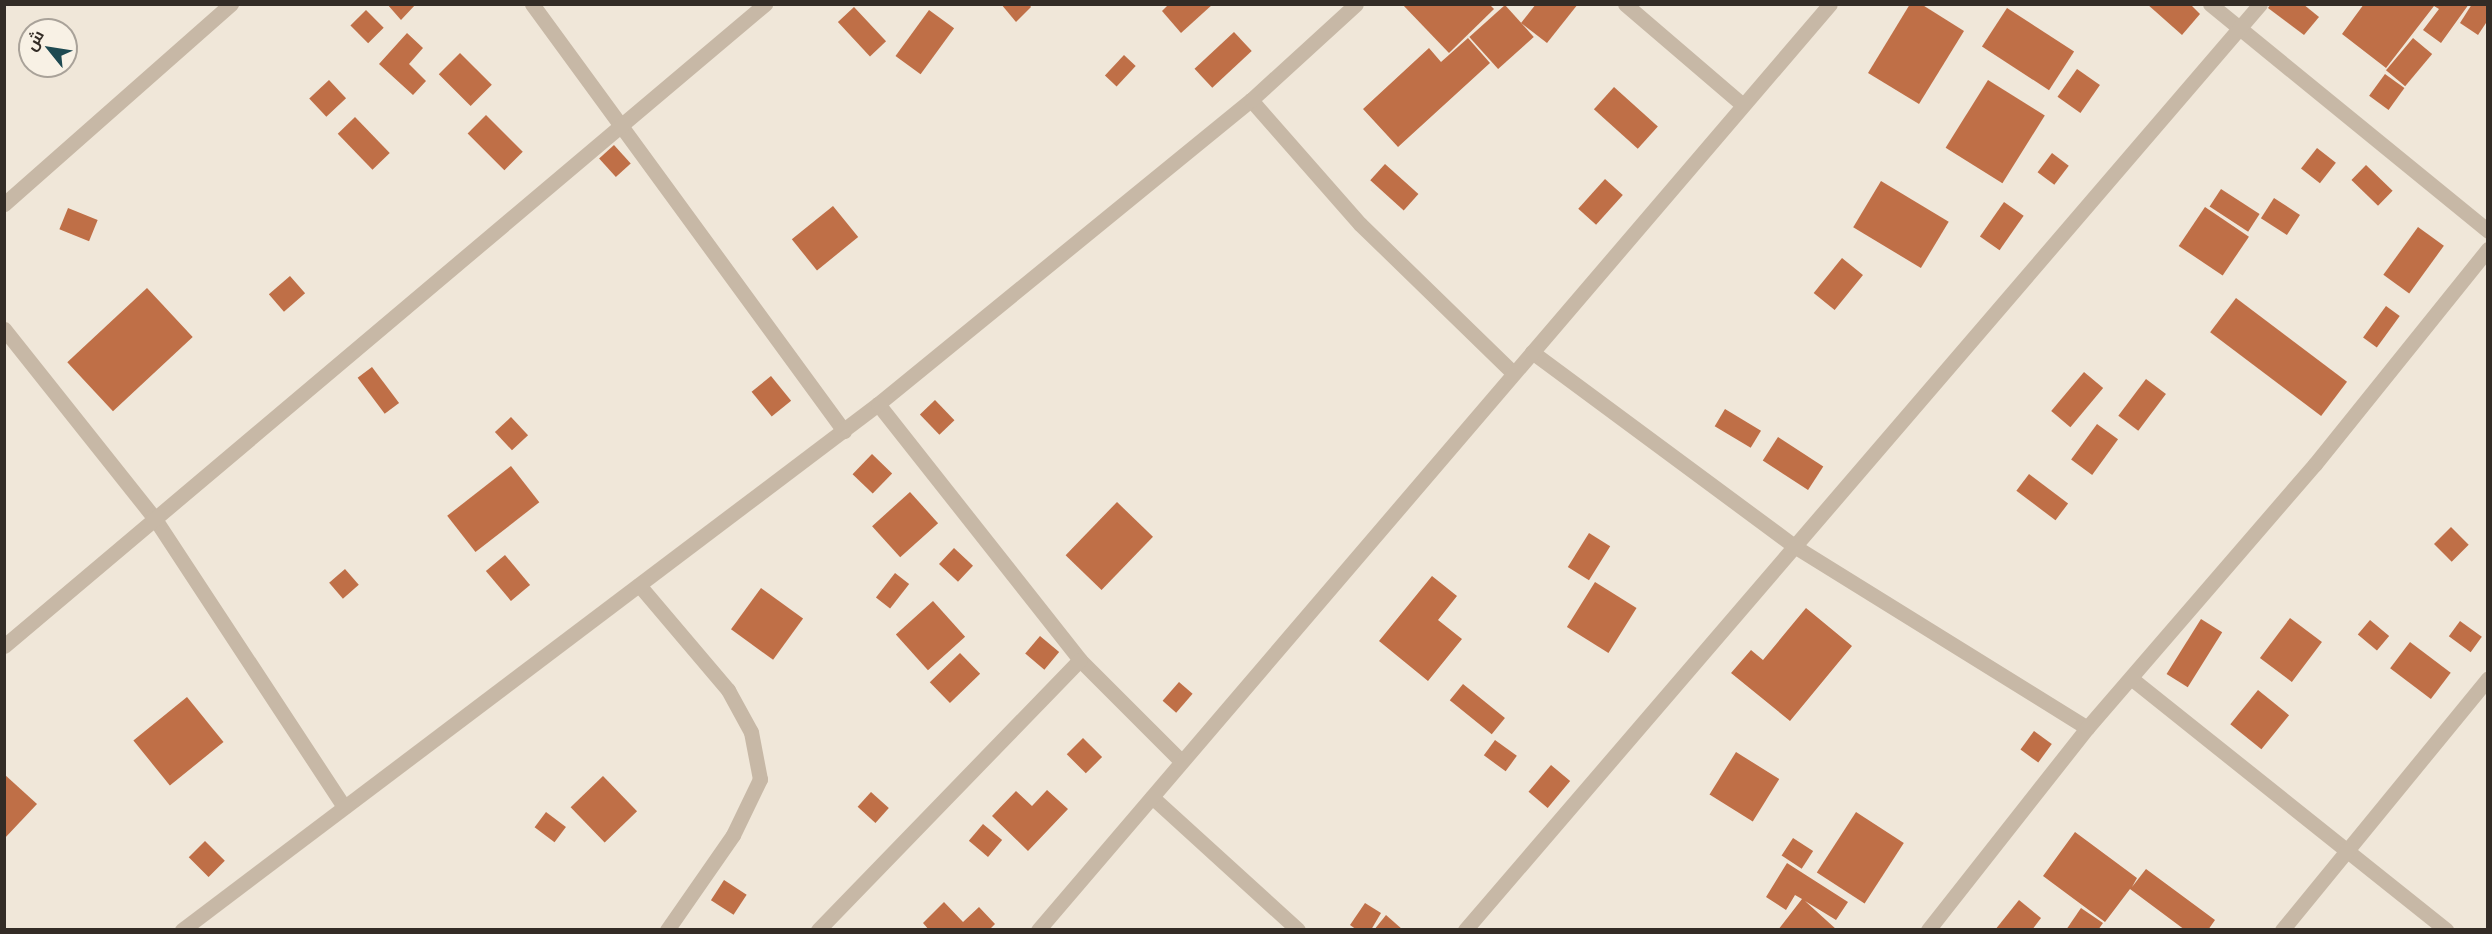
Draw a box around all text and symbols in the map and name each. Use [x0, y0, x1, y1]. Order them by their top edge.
north arrow [18, 18, 78, 78]
text: ش [20, 26, 48, 54]

